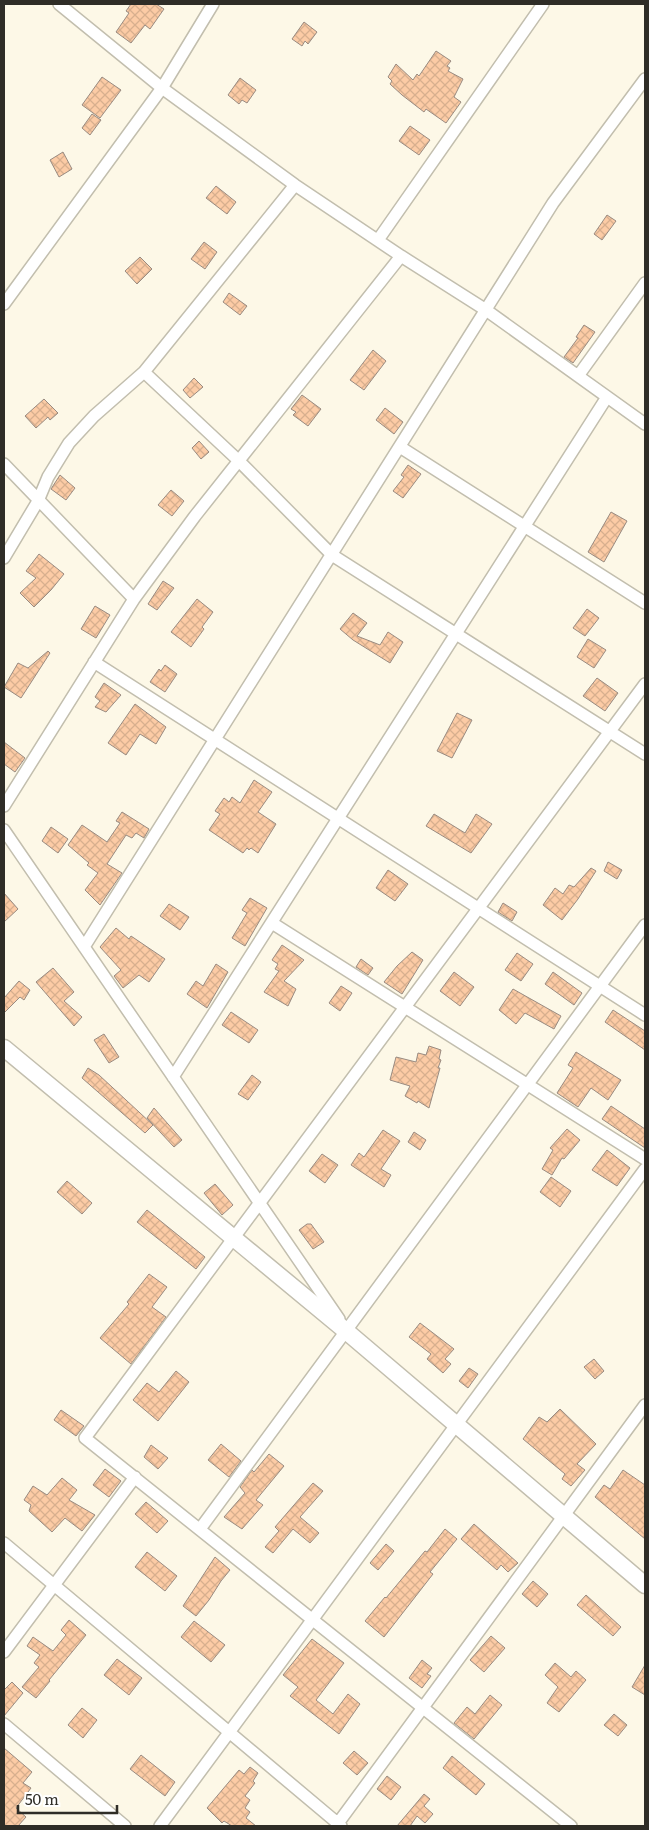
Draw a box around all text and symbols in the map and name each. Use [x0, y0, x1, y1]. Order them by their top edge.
scale bar [18, 1782, 116, 1814]
text: 50 m [25, 1787, 59, 1810]

